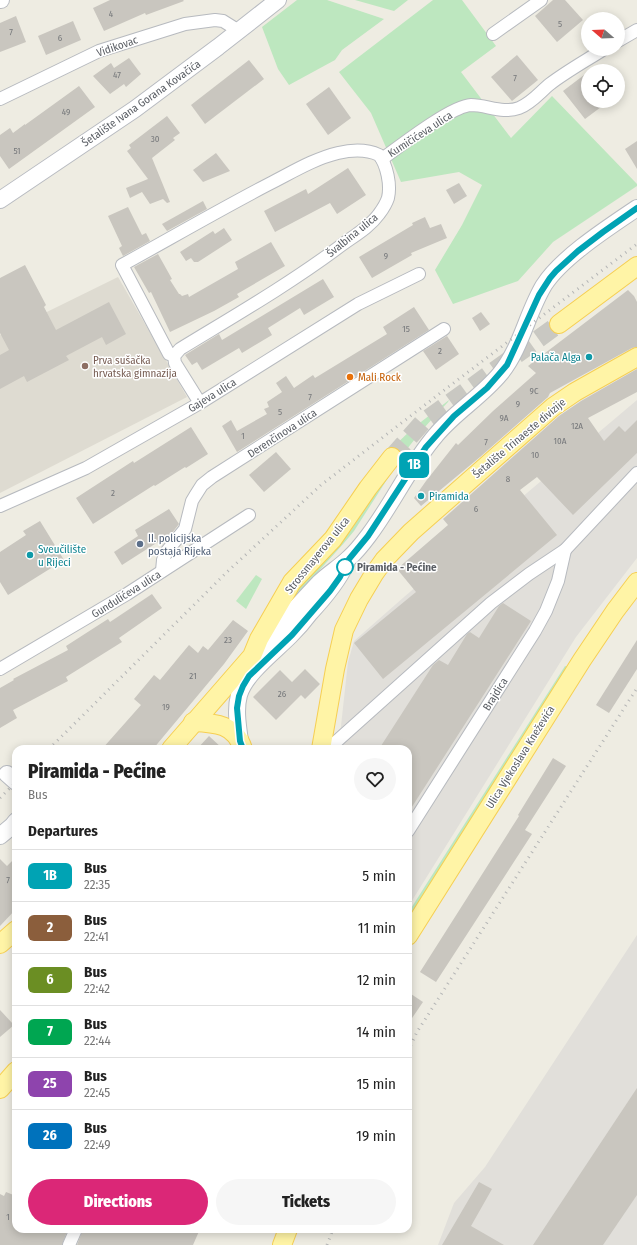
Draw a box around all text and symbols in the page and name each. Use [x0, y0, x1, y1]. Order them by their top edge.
house number: 4 [109, 9, 114, 19]
north arrow [581, 12, 625, 56]
map controls [581, 12, 625, 108]
house number: 5 [558, 19, 562, 29]
house number: 7 [9, 27, 13, 37]
house number: 6 [58, 33, 63, 43]
street label: Vidikovac [95, 33, 140, 60]
street label: Šetalište Ivana Gorana Kovačića [79, 57, 203, 149]
button: locate [581, 64, 625, 108]
house number: 47 [113, 70, 121, 80]
house number: 7 [513, 73, 517, 83]
house number: 49 [62, 107, 70, 117]
street label: Kumičićeva ulica [386, 109, 455, 160]
house number: 30 [151, 134, 160, 144]
house number: 51 [13, 146, 21, 156]
street label: Švalbina ulica [323, 210, 381, 260]
house number: 9 [384, 251, 388, 261]
house number: 15 [402, 324, 410, 334]
house number: 2 [438, 346, 442, 356]
place label: Palača Alga [531, 351, 581, 364]
marker: Palača Alga [584, 352, 594, 362]
place label: Prva sušačka hrvatska gimnazija [93, 354, 177, 380]
marker: Prva sušačka hrvatska gimnazija [80, 361, 90, 371]
place label: Mali Rock [358, 371, 402, 384]
marker: Mali Rock [345, 372, 355, 382]
street label: Gajeva ulica [186, 376, 239, 415]
house number: 9C [530, 386, 539, 396]
house number: 7 [308, 392, 312, 402]
street label: Šetalište Trinaeste divizije [470, 395, 568, 481]
house number: 9 [516, 399, 520, 409]
street label: Derenčinova ulica [245, 406, 319, 461]
house number: 5 [278, 407, 282, 417]
house number: 9A [499, 413, 509, 423]
house number: 12A [571, 421, 583, 431]
house number: 1 [241, 431, 245, 441]
house number: 10A [554, 436, 567, 446]
house number: 7 [484, 437, 488, 447]
house number: 10 [531, 450, 539, 460]
line badge: 1B [396, 452, 432, 478]
text: 1B [407, 456, 421, 473]
house number: 8 [506, 474, 511, 484]
house number: 2 [111, 488, 115, 498]
place label: Piramida [429, 490, 469, 503]
marker: Piramida [416, 491, 426, 501]
house number: 6 [474, 504, 479, 514]
street label: Strossmayerova ulica [282, 514, 352, 596]
place label: II. policijska postaja Rijeka [148, 532, 211, 558]
marker: II. policijska postaja Rijeka [135, 539, 145, 549]
place label: Sveučilište u Rijeci [38, 543, 86, 569]
marker: Sveučilište u Rijeci [25, 550, 35, 560]
marker: Piramida - Pećine [336, 558, 354, 576]
place label: Piramida - Pećine [357, 561, 437, 574]
street label: Gundulićeva ulica [89, 568, 163, 621]
house number: 23 [224, 635, 232, 645]
house number: 21 [189, 671, 197, 681]
street label: Brajdica [480, 675, 511, 713]
house number: 26 [278, 689, 287, 699]
house number: 19 [162, 702, 170, 712]
street label: Ulica Vjekoslava Kneževića [483, 703, 557, 811]
button: heart [354, 758, 396, 800]
text: Piramida - Pećine [28, 760, 166, 783]
text: Bus [28, 787, 47, 802]
text: Departures [28, 822, 98, 840]
text: Bus [84, 859, 107, 877]
text: 1B [43, 867, 57, 884]
text: 5 min [362, 867, 396, 885]
house number: 7 [6, 875, 10, 885]
text: 22:35 [84, 877, 110, 892]
text: Bus [84, 911, 107, 929]
text: 2 [47, 919, 53, 936]
text: 11 min [358, 919, 396, 937]
text: 22:41 [84, 929, 109, 944]
text: Bus [84, 963, 107, 981]
text: 6 [46, 971, 54, 988]
text: 12 min [357, 971, 396, 989]
text: 22:42 [84, 981, 110, 996]
text: Bus [84, 1015, 107, 1033]
text: 7 [47, 1023, 53, 1040]
text: 14 min [356, 1023, 396, 1041]
text: 22:44 [84, 1033, 111, 1048]
text: Bus [84, 1067, 107, 1085]
text: 25 [43, 1075, 57, 1092]
text: 15 min [357, 1075, 396, 1093]
text: 22:45 [84, 1085, 110, 1100]
text: Bus [84, 1119, 107, 1137]
text: 26 [43, 1127, 57, 1144]
text: 19 min [356, 1127, 396, 1145]
text: 22:49 [84, 1137, 111, 1152]
button: Directions [28, 1179, 208, 1225]
button: Tickets [216, 1179, 396, 1225]
house number: 1 [6, 1212, 10, 1222]

